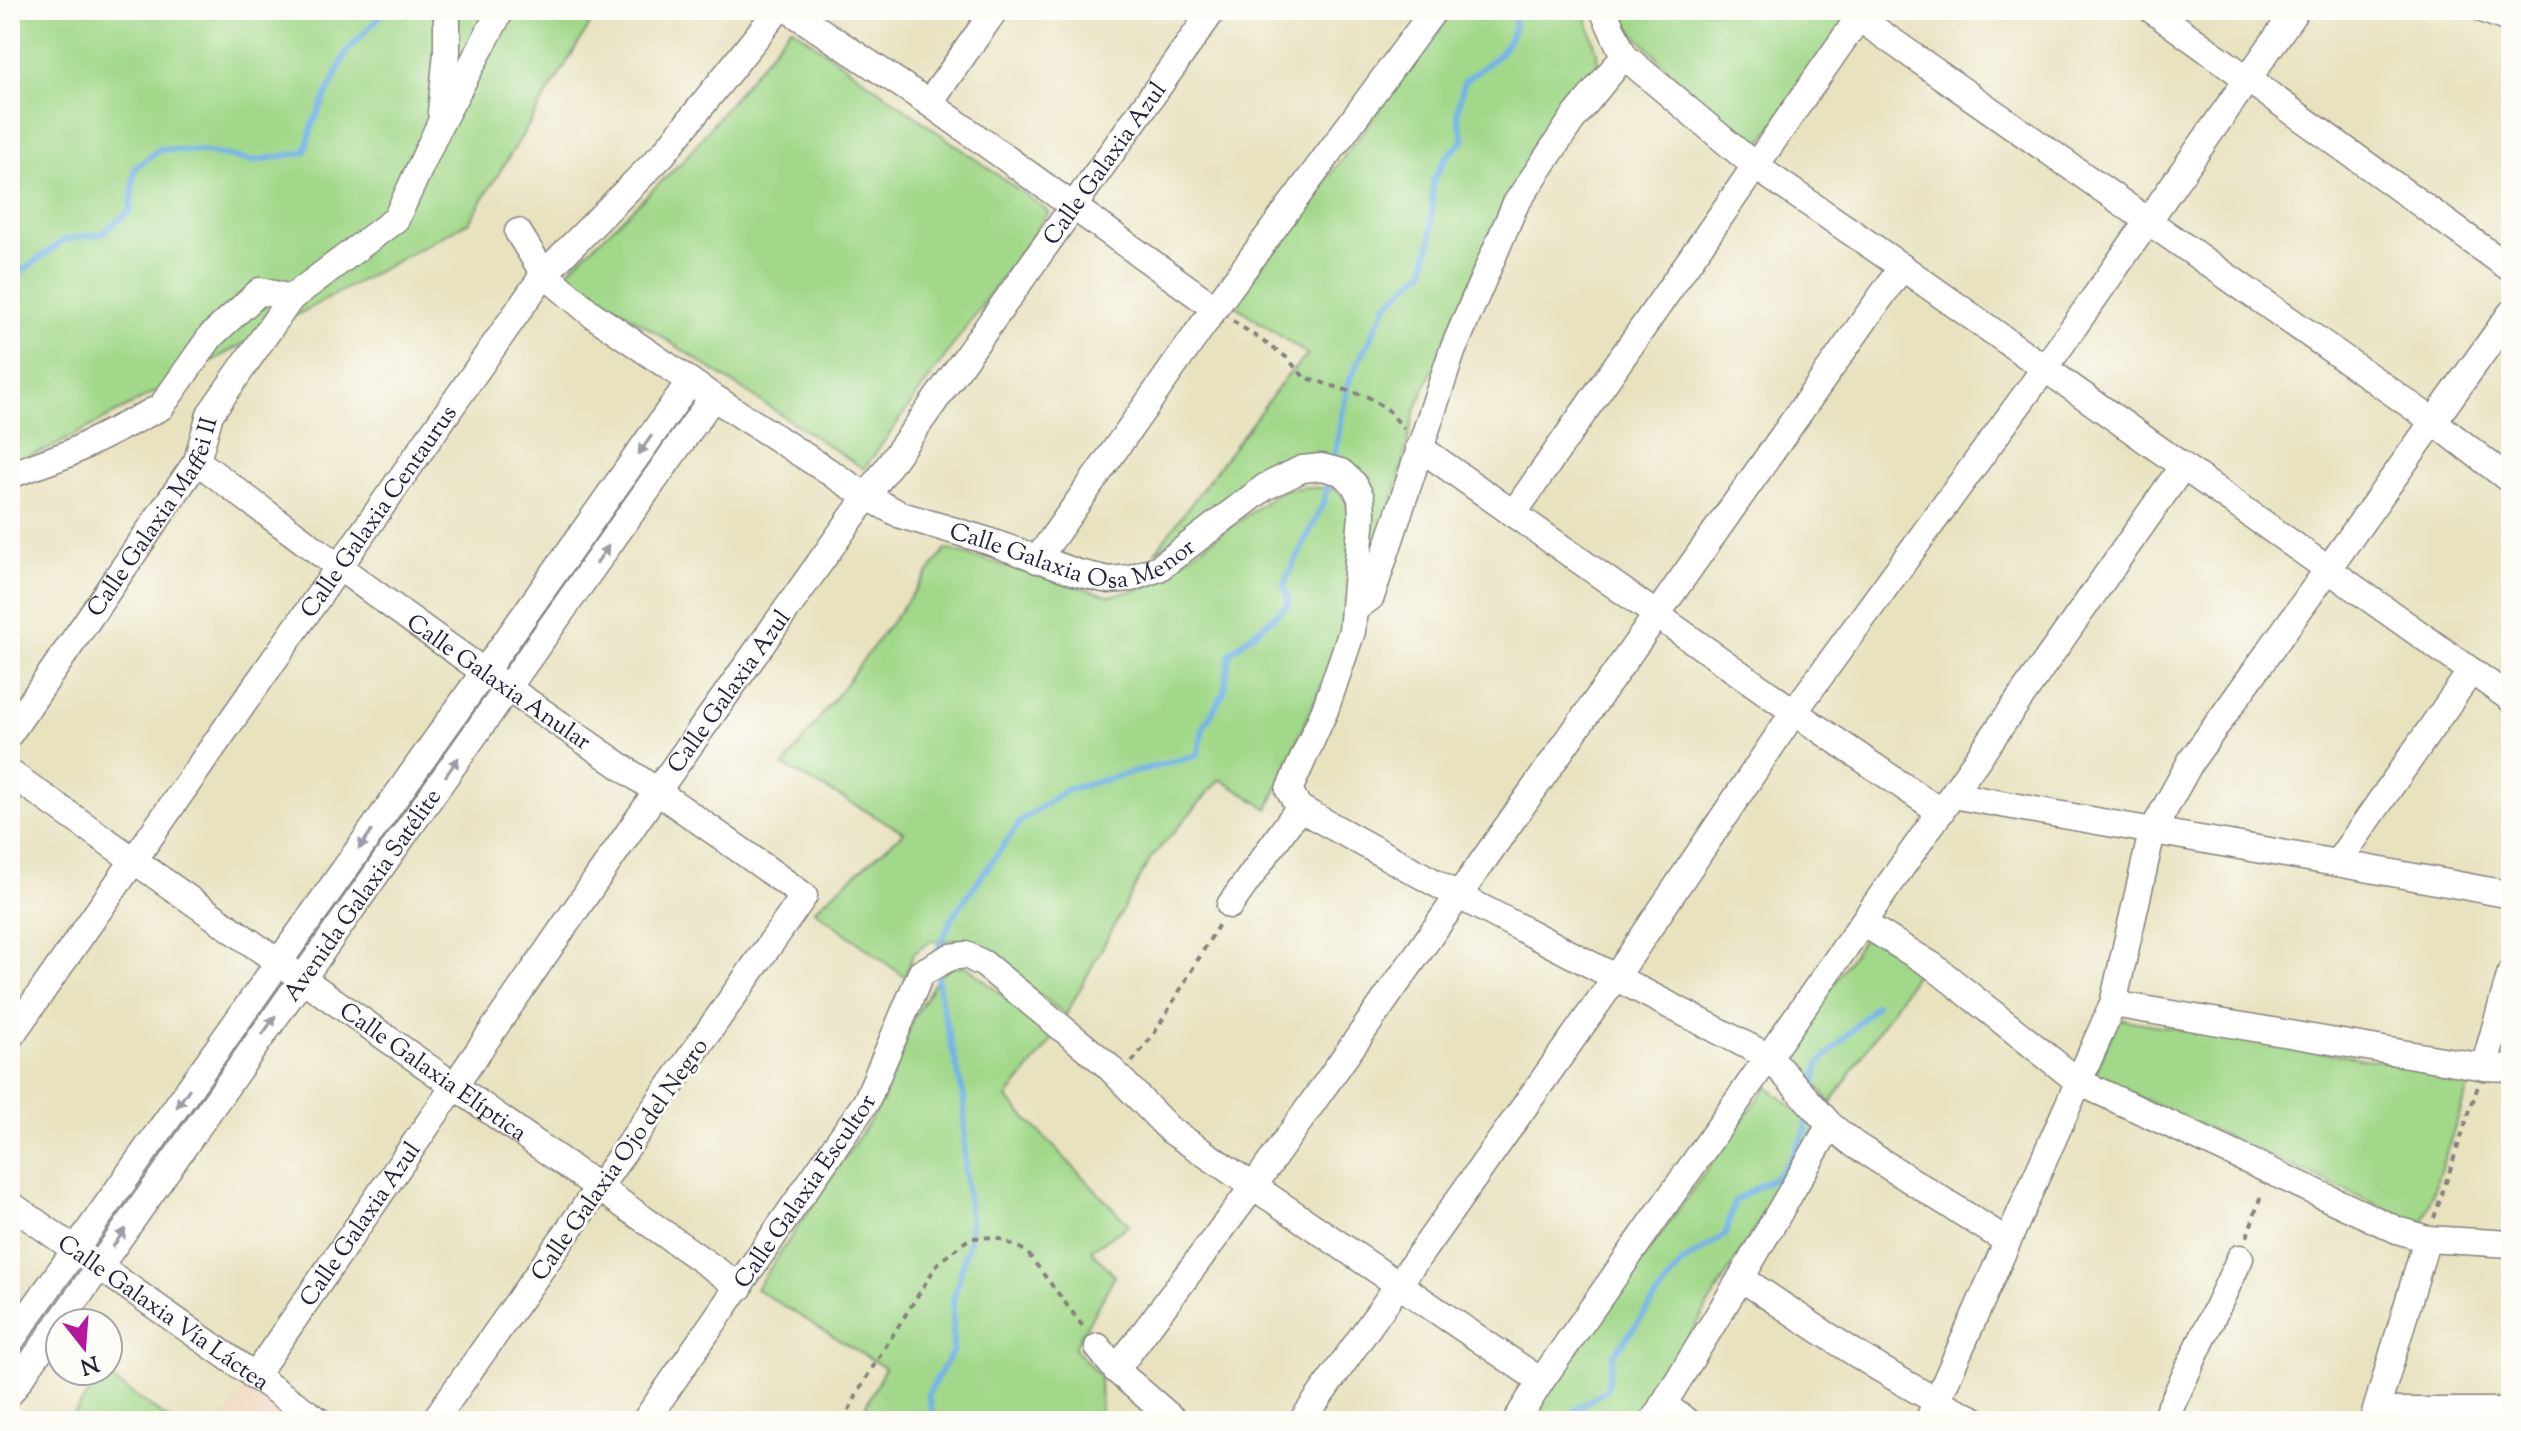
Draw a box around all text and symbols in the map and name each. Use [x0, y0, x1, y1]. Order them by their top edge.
street label: Calle Galaxia Azul [1036, 75, 1176, 253]
street label: Calle Galaxia Centaurus [293, 399, 466, 626]
street label: Calle Galaxia Maffei II [80, 413, 227, 624]
one-way arrow [637, 434, 653, 456]
street label: Calle Galaxia Osa Menor [940, 512, 1200, 550]
text: Calle Galaxia Osa Menor [945, 515, 1203, 599]
one-way arrow [593, 544, 609, 565]
street label: Calle Galaxia Azul [660, 603, 800, 781]
street label: Calle Galaxia Anular [399, 607, 597, 759]
one-way arrow [444, 757, 459, 778]
street label: Avenida Galaxia Satélite [276, 782, 450, 1009]
one-way arrow [358, 830, 374, 851]
street label: Calle Galaxia Elíptica [332, 995, 533, 1151]
one-way arrow [261, 1015, 276, 1036]
street label: Calle Galaxia Ojo del Negro [524, 1032, 718, 1289]
one-way arrow [176, 1088, 191, 1109]
street label: Calle Galaxia Escultor [727, 1090, 886, 1296]
street label: Calle Galaxia Azul [292, 1135, 430, 1314]
street label: Calle Galaxia Vía Láctea [50, 1227, 275, 1400]
one-way arrow [111, 1228, 127, 1248]
north arrow [44, 1307, 124, 1387]
text: N [75, 1345, 102, 1381]

